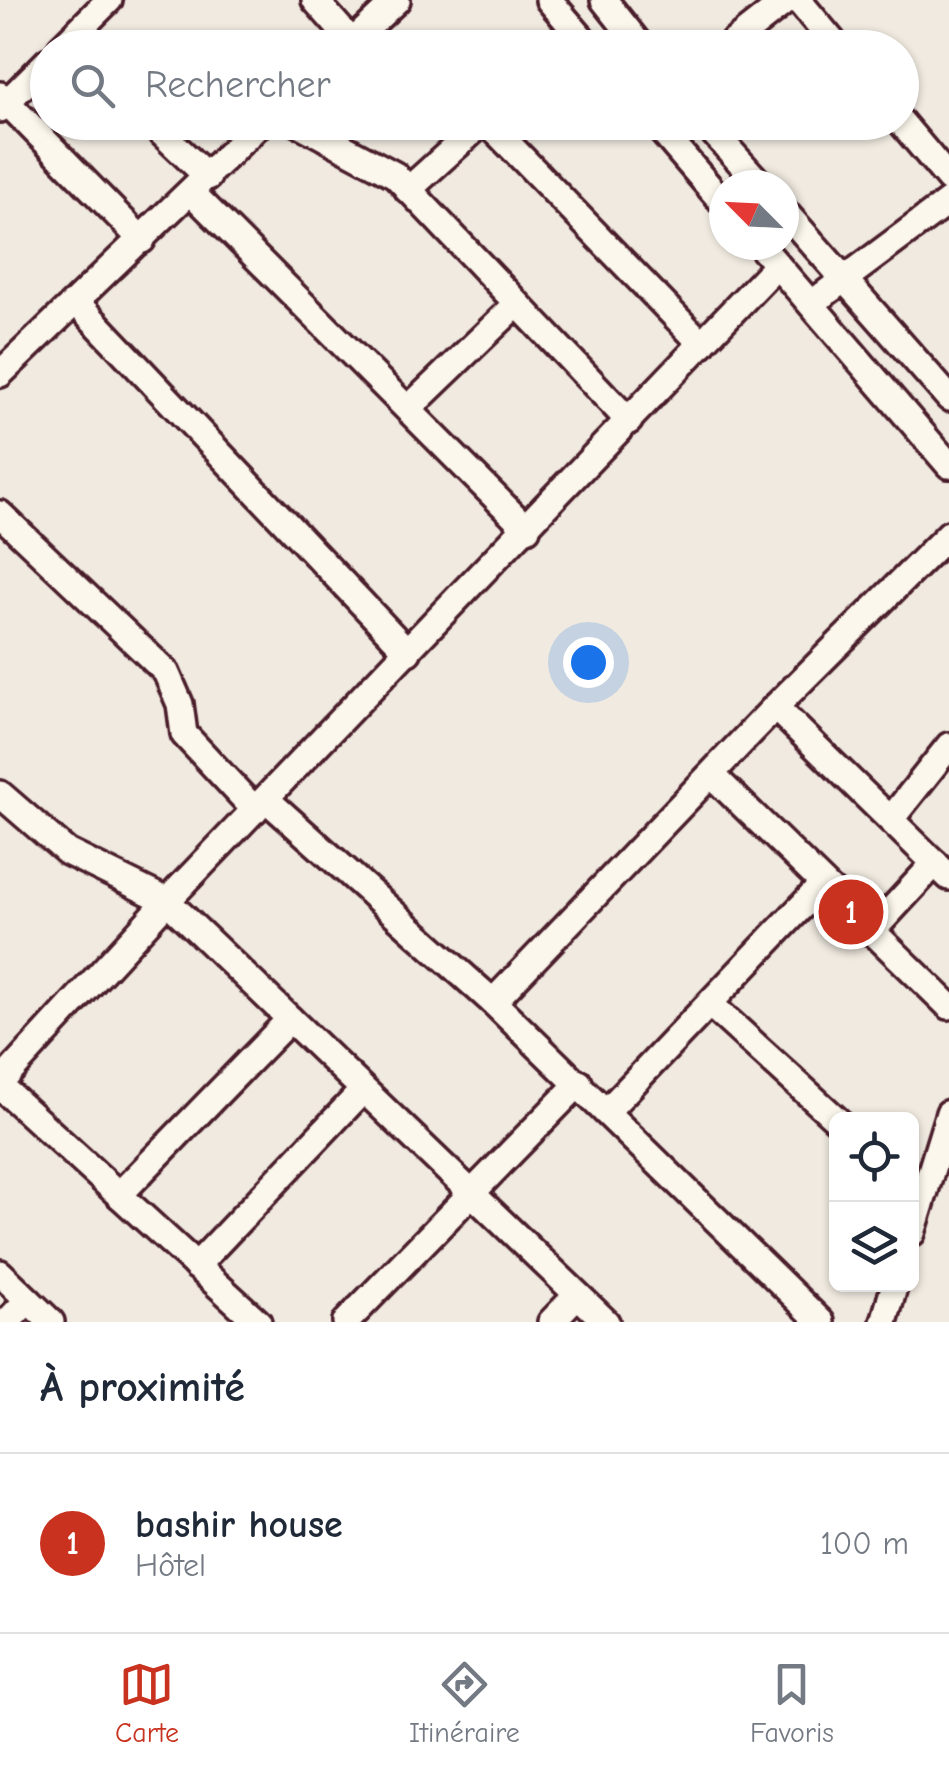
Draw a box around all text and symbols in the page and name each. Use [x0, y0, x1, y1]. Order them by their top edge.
search box [30, 30, 919, 140]
icon: search [65, 58, 120, 113]
text: Rechercher [145, 63, 331, 107]
north arrow [709, 170, 799, 260]
your location [563, 637, 614, 688]
pin: 1 [818, 874, 884, 950]
map controls [829, 1112, 919, 1292]
button: locate [829, 1112, 919, 1202]
button: layers [829, 1202, 919, 1292]
text: À proximité [40, 1363, 245, 1412]
text: bashir house [135, 1503, 343, 1547]
text: 1 [66, 1525, 79, 1562]
text: 100 m [820, 1525, 909, 1562]
text: Hôtel [135, 1547, 206, 1584]
tab: Carte [115, 1657, 179, 1749]
tab: Itinéraire [409, 1657, 520, 1749]
tab: Favoris [750, 1657, 834, 1749]

